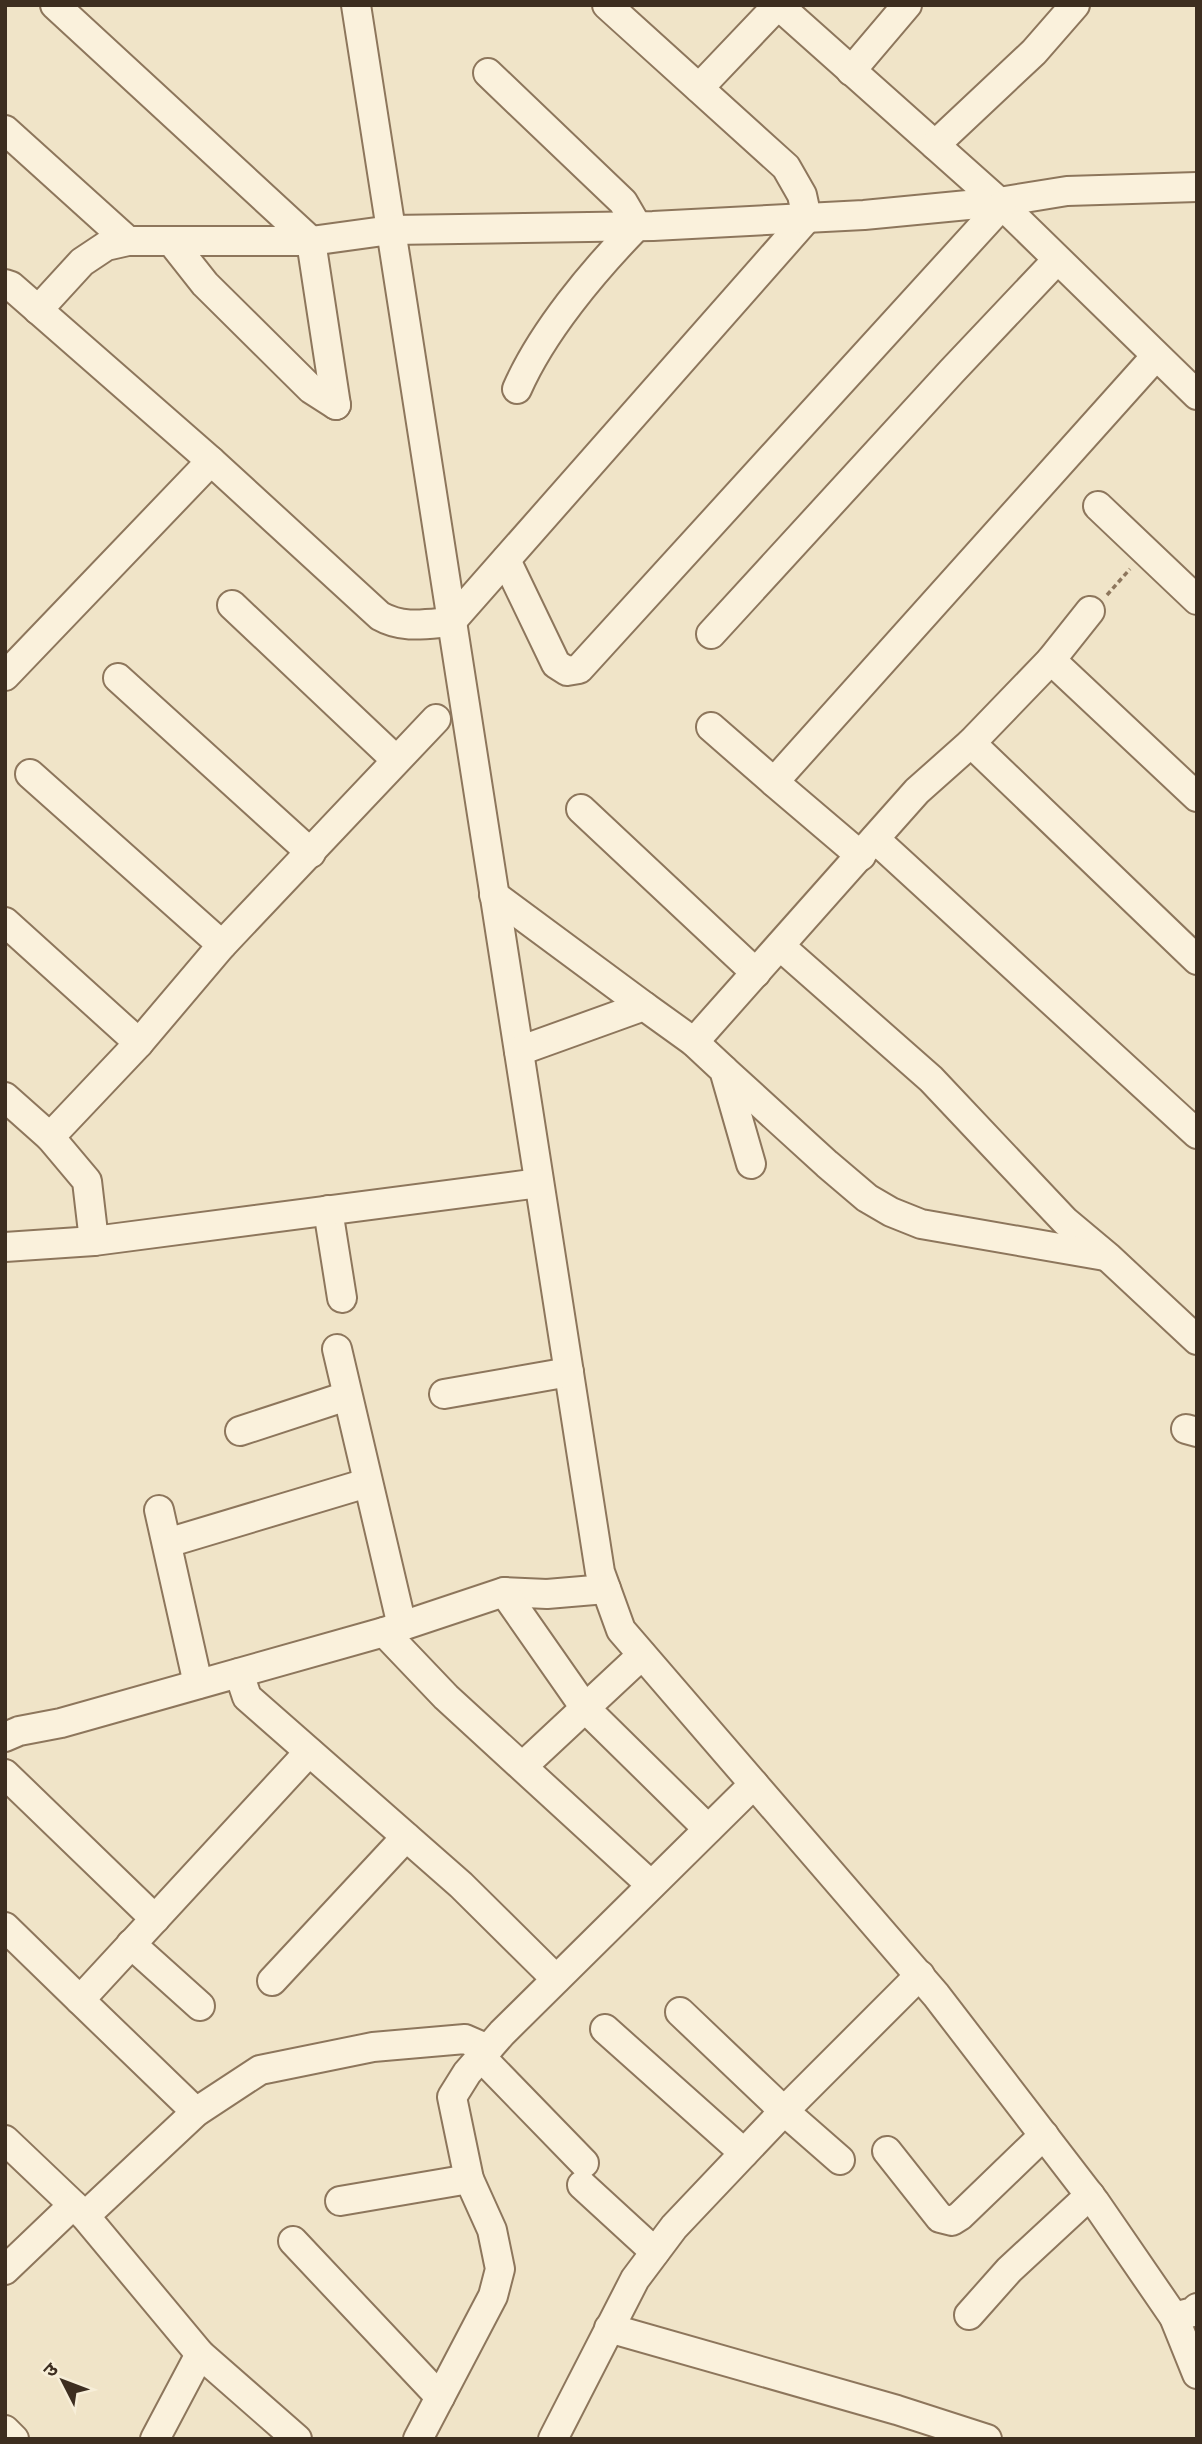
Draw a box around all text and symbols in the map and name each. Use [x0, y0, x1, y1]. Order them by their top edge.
north arrow [28, 2346, 98, 2416]
text: उ [38, 2357, 64, 2382]

